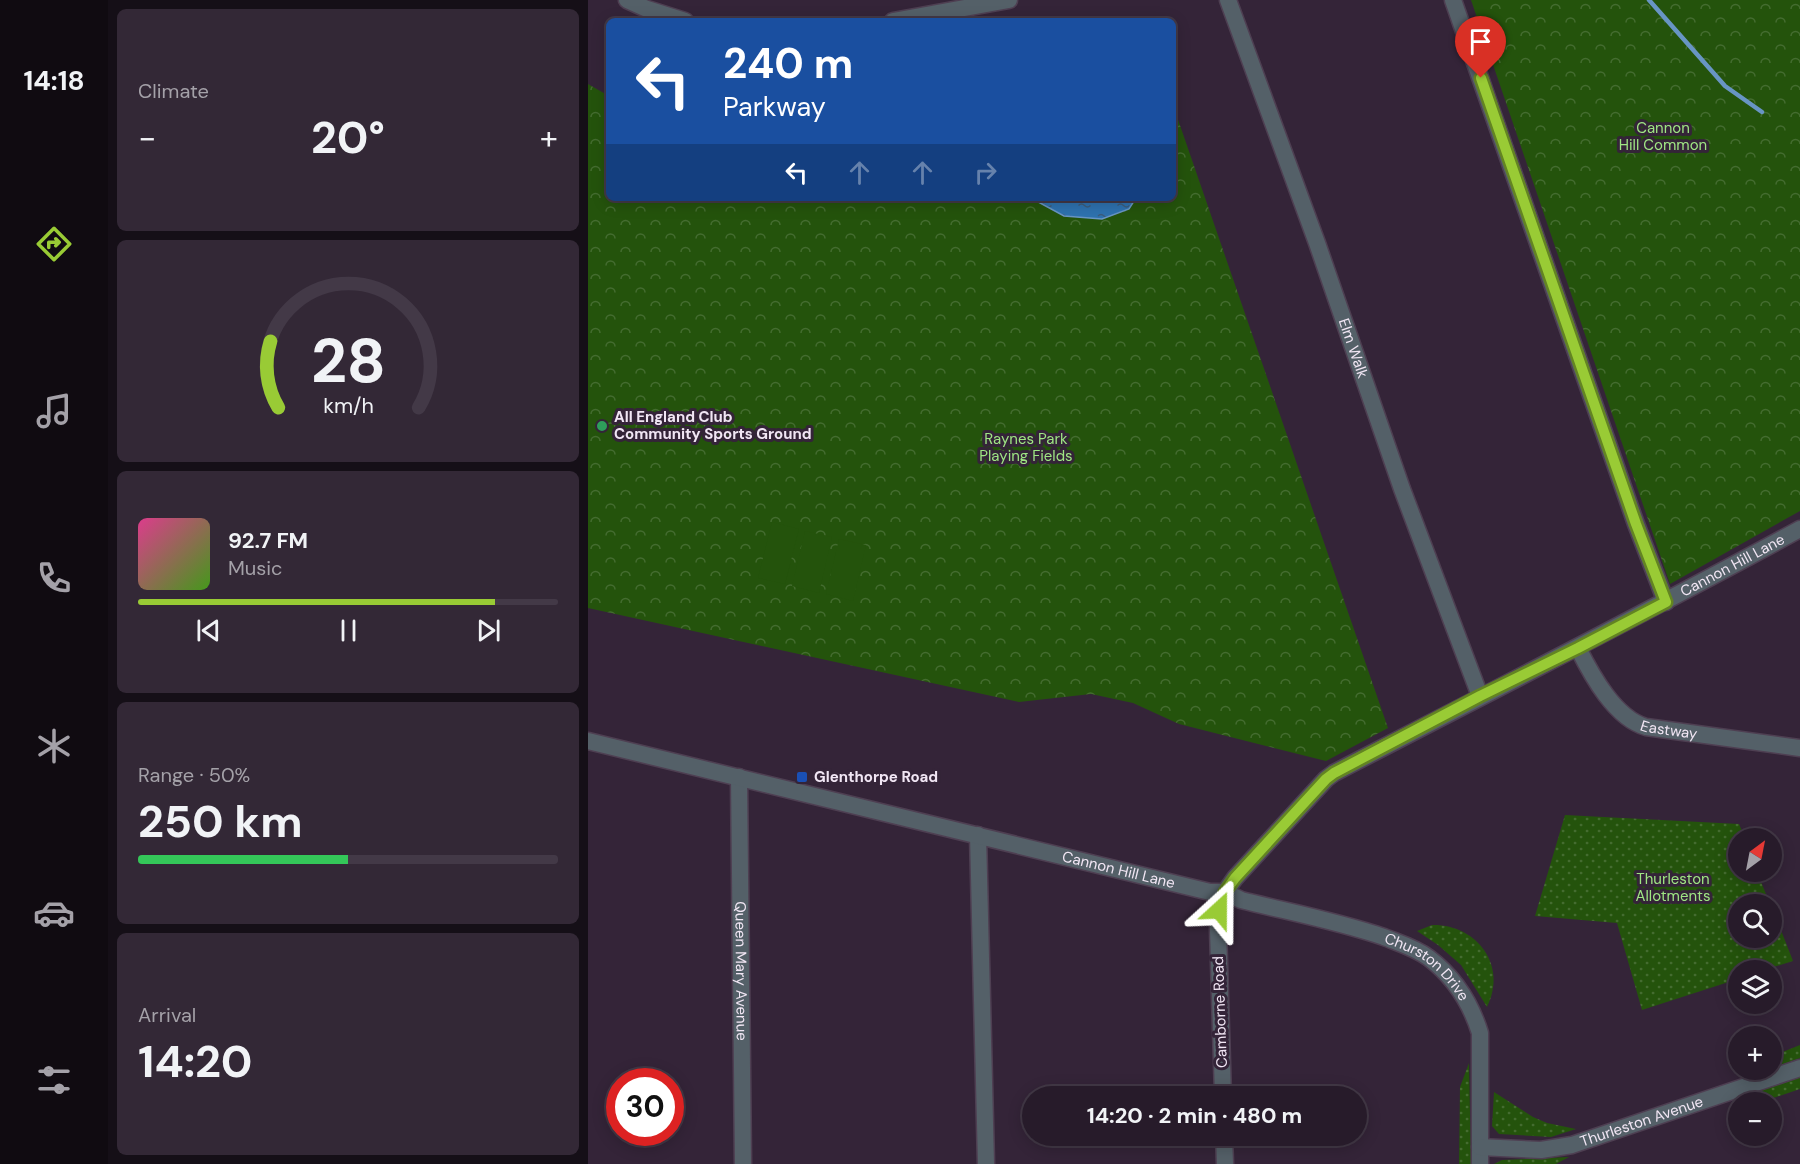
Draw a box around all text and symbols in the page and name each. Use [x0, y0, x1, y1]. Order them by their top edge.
pin [1455, 16, 1506, 78]
icon: arrive [1464, 25, 1497, 58]
text: 240 m [723, 36, 853, 91]
icon: left [624, 42, 702, 120]
text: 14:18 [23, 63, 85, 98]
text: Climate [138, 78, 209, 104]
text: Parkway [723, 89, 826, 124]
text: 20° [311, 108, 385, 167]
text: − [138, 116, 156, 159]
text: + [540, 116, 558, 159]
park label: Cannon Hill Common [1619, 118, 1707, 155]
icon: left [780, 156, 813, 189]
icon: ahead [843, 156, 876, 189]
icon: ahead [906, 156, 939, 189]
icon: right [969, 156, 1002, 189]
icon: directions [33, 223, 75, 265]
street label: Elm Walk [1334, 315, 1373, 381]
text: 28 [310, 320, 386, 401]
icon: music [33, 390, 75, 432]
text: km/h [323, 392, 373, 420]
place label: All England Club Community Sports Ground [614, 407, 811, 444]
marker: All England Club Community Sports Ground [595, 419, 609, 433]
park label: Raynes Park Playing Fields [979, 429, 1073, 466]
text: 92.7 FM [228, 526, 308, 555]
street label: Cannon Hill Lane [1677, 529, 1788, 601]
text: Music [228, 555, 283, 581]
icon: phone [33, 557, 75, 599]
icon: previous [192, 614, 225, 647]
icon: pause [332, 614, 365, 647]
icon: next [472, 614, 505, 647]
street label: Eastway [1638, 716, 1699, 744]
icon: climate [33, 725, 75, 767]
text: Range · 50% [138, 762, 250, 788]
place label: Glenthorpe Road [814, 767, 938, 787]
marker: Glenthorpe Road [795, 770, 809, 784]
text: 250 km [138, 792, 303, 851]
north arrow [1728, 828, 1782, 882]
map controls [1728, 828, 1782, 1146]
street label: Cannon Hill Lane [1060, 846, 1177, 893]
park label: Thurleston Allotments [1635, 869, 1711, 906]
position arrow [1187, 878, 1251, 942]
icon: car [33, 892, 75, 934]
button: search [1728, 894, 1782, 948]
street label: Queen Mary Avenue [730, 901, 752, 1041]
street label: Churston Drive [1382, 928, 1474, 1005]
street label: Camborne Road [1208, 956, 1232, 1068]
button: layers [1728, 960, 1782, 1014]
text: Arrival [138, 1002, 196, 1028]
button: + [1728, 1026, 1782, 1080]
text: 14:20 [138, 1032, 253, 1091]
icon: filters [33, 1059, 75, 1101]
speed limit sign: 30 [606, 1068, 684, 1146]
street label: Thurleston Avenue [1578, 1091, 1706, 1152]
button: − [1728, 1092, 1782, 1146]
text: 14:20 · 2 min · 480 m [1087, 1101, 1302, 1130]

